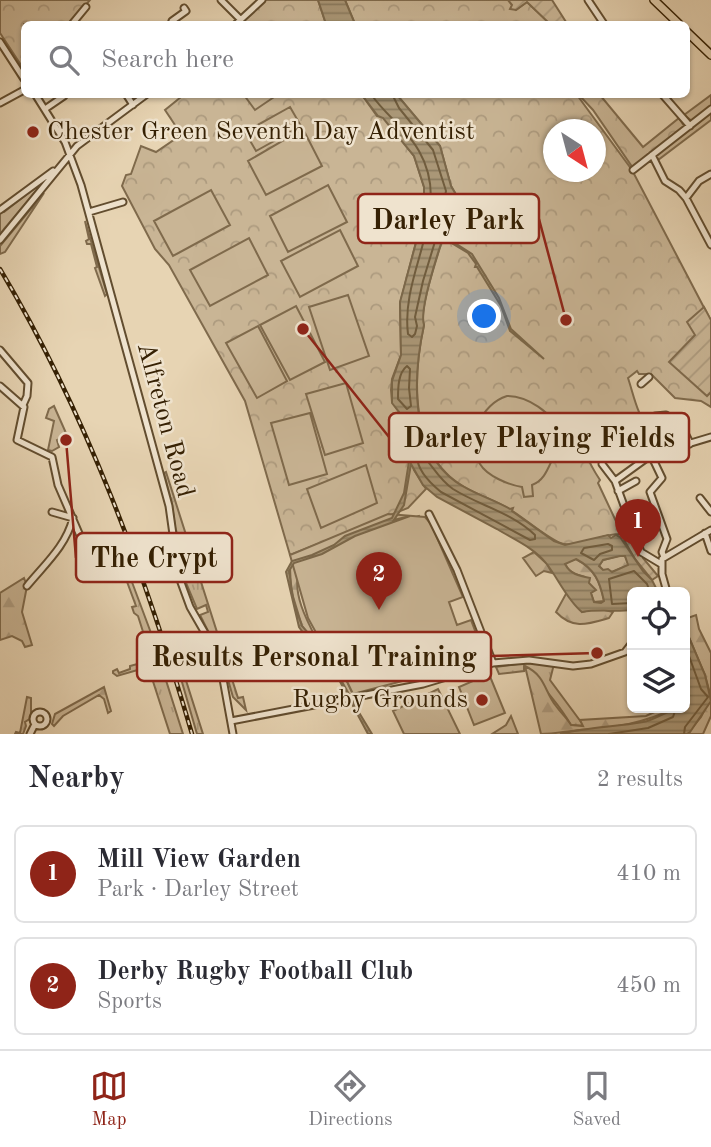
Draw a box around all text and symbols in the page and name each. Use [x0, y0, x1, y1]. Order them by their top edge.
search box [21, 21, 690, 98]
icon: search [45, 41, 83, 79]
text: Search here [101, 47, 234, 73]
place label: Chester Green Seventh Day Adventist [47, 119, 475, 145]
north arrow [543, 119, 606, 182]
marker: Chester Green Seventh Day Adventist [25, 124, 41, 140]
callout: Darley Park [358, 194, 539, 243]
text: Darley Park [371, 208, 525, 236]
your location [467, 299, 501, 333]
street label: Alfreton Road [132, 340, 198, 500]
callout: Darley Playing Fields [389, 413, 689, 462]
text: Darley Playing Fields [403, 426, 675, 454]
pin: 1 [615, 499, 661, 557]
callout: The Crypt [76, 533, 232, 582]
text: The Crypt [90, 546, 218, 574]
pin: 2 [356, 552, 402, 610]
map controls [627, 587, 690, 713]
button: locate [627, 587, 690, 650]
callout: Results Personal Training [137, 632, 491, 681]
text: Results Personal Training [151, 645, 477, 673]
button: layers [627, 650, 690, 713]
place label: Rugby Grounds [292, 687, 468, 713]
marker: Rugby Grounds [474, 692, 490, 708]
text: Nearby [28, 764, 125, 794]
text: 2 results [597, 768, 683, 791]
text: Mill View Garden [97, 847, 301, 873]
text: 1 [46, 862, 60, 885]
text: 410 m [616, 862, 681, 885]
text: Park · Darley Street [97, 878, 299, 901]
text: Derby Rugby Football Club [97, 959, 413, 985]
text: 2 [46, 974, 60, 997]
text: 450 m [616, 974, 681, 997]
text: Sports [97, 990, 162, 1013]
tab: Map [90, 1067, 128, 1132]
tab: Directions [308, 1067, 393, 1132]
tab: Saved [573, 1067, 621, 1132]

